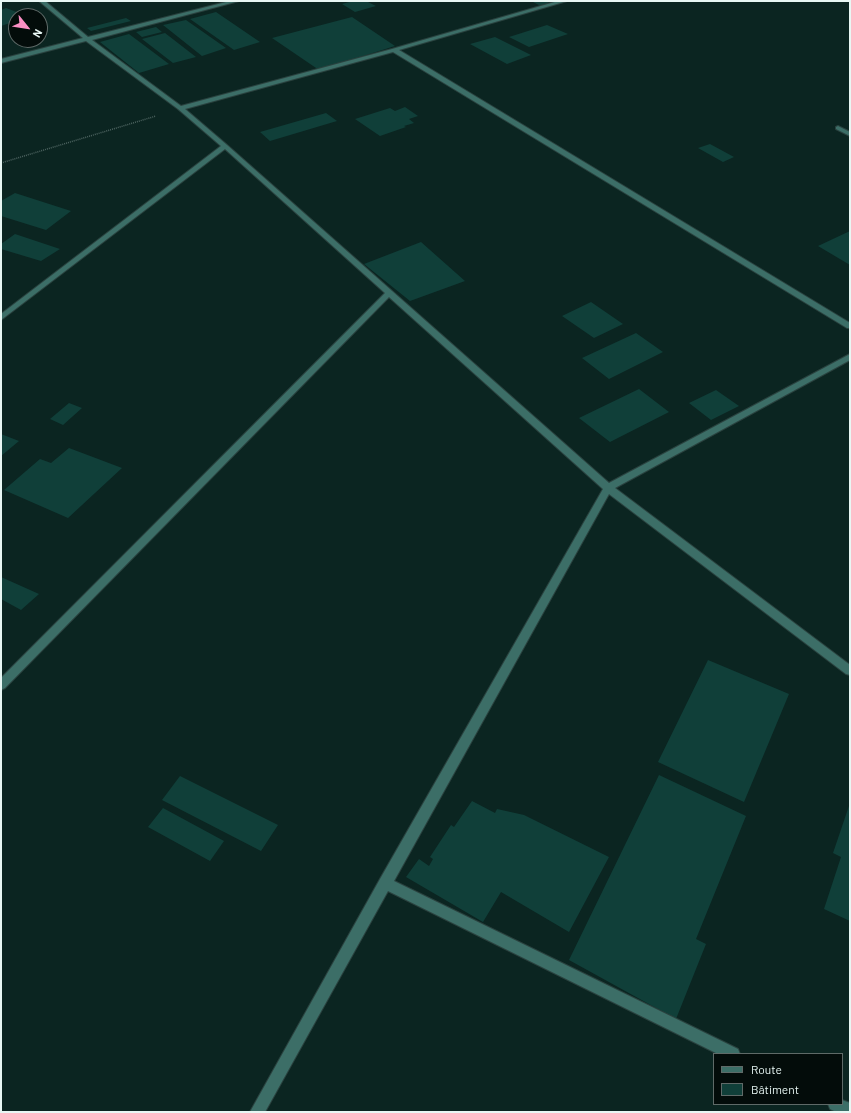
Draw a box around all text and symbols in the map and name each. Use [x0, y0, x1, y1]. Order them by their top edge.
north arrow [8, 8, 48, 48]
text: N [31, 27, 45, 40]
legend [713, 1053, 843, 1105]
text: Route [751, 1062, 782, 1076]
text: Bâtiment [751, 1082, 799, 1096]

